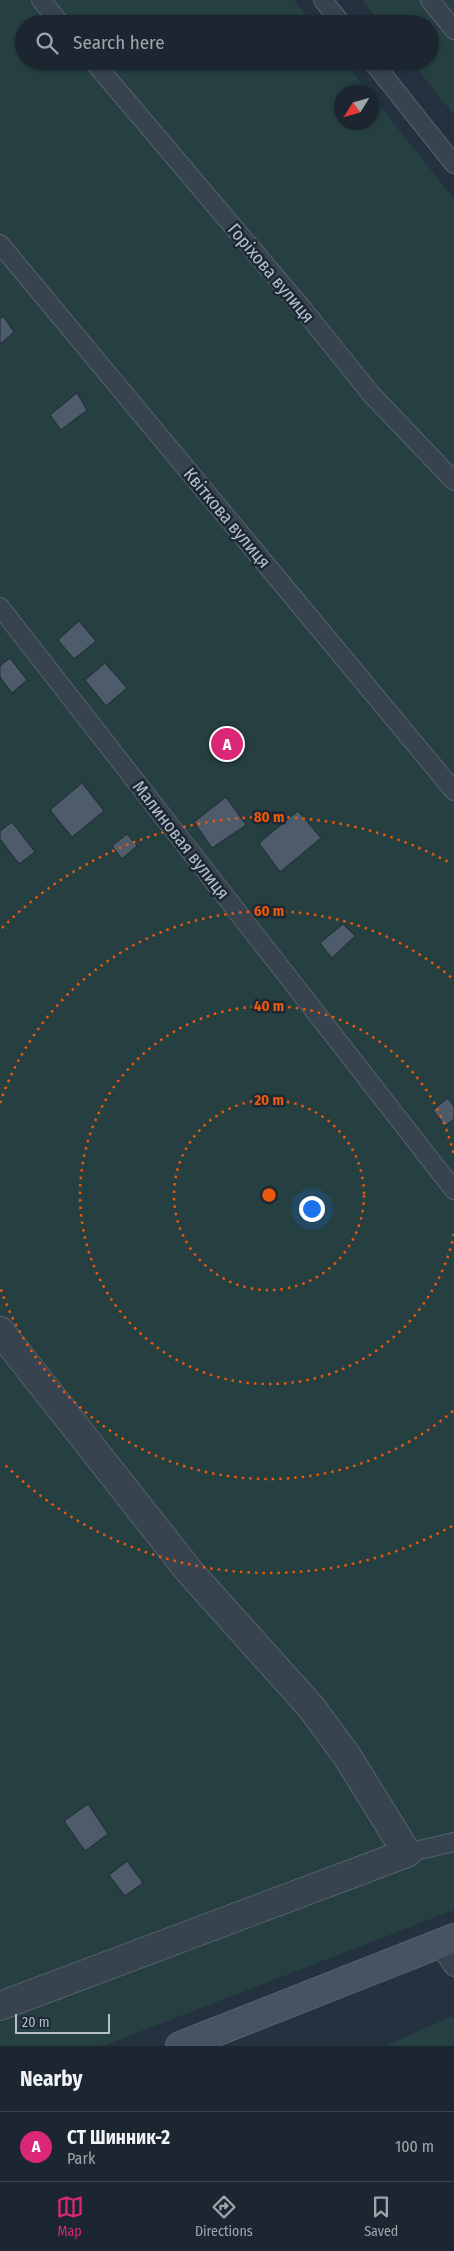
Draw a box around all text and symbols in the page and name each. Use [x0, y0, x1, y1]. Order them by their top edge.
search box [15, 15, 439, 70]
icon: search [33, 29, 61, 57]
text: Search here [73, 31, 165, 54]
north arrow [334, 85, 379, 130]
street label: Горіхова вулиця [223, 219, 319, 327]
street label: Квіткова вулиця [179, 463, 275, 573]
pin: A [211, 725, 243, 763]
street label: Малиновая вулиця [128, 776, 234, 904]
text: 80 m [254, 808, 284, 826]
text: 60 m [254, 902, 284, 920]
text: 40 m [254, 997, 284, 1015]
text: 20 m [253, 1091, 284, 1109]
centre of rings [260, 1186, 278, 1204]
your location [299, 1196, 325, 1222]
scale bar [15, 2011, 110, 2034]
text: 20 m [22, 2014, 50, 2031]
text: Nearby [20, 2066, 82, 2092]
text: СТ Шинник-2 [67, 2126, 170, 2149]
text: A [32, 2137, 40, 2156]
text: 100 m [395, 2137, 434, 2156]
text: Park [67, 2149, 95, 2168]
tab: Map [56, 2193, 84, 2240]
tab: Directions [195, 2193, 253, 2240]
tab: Saved [364, 2193, 398, 2240]

